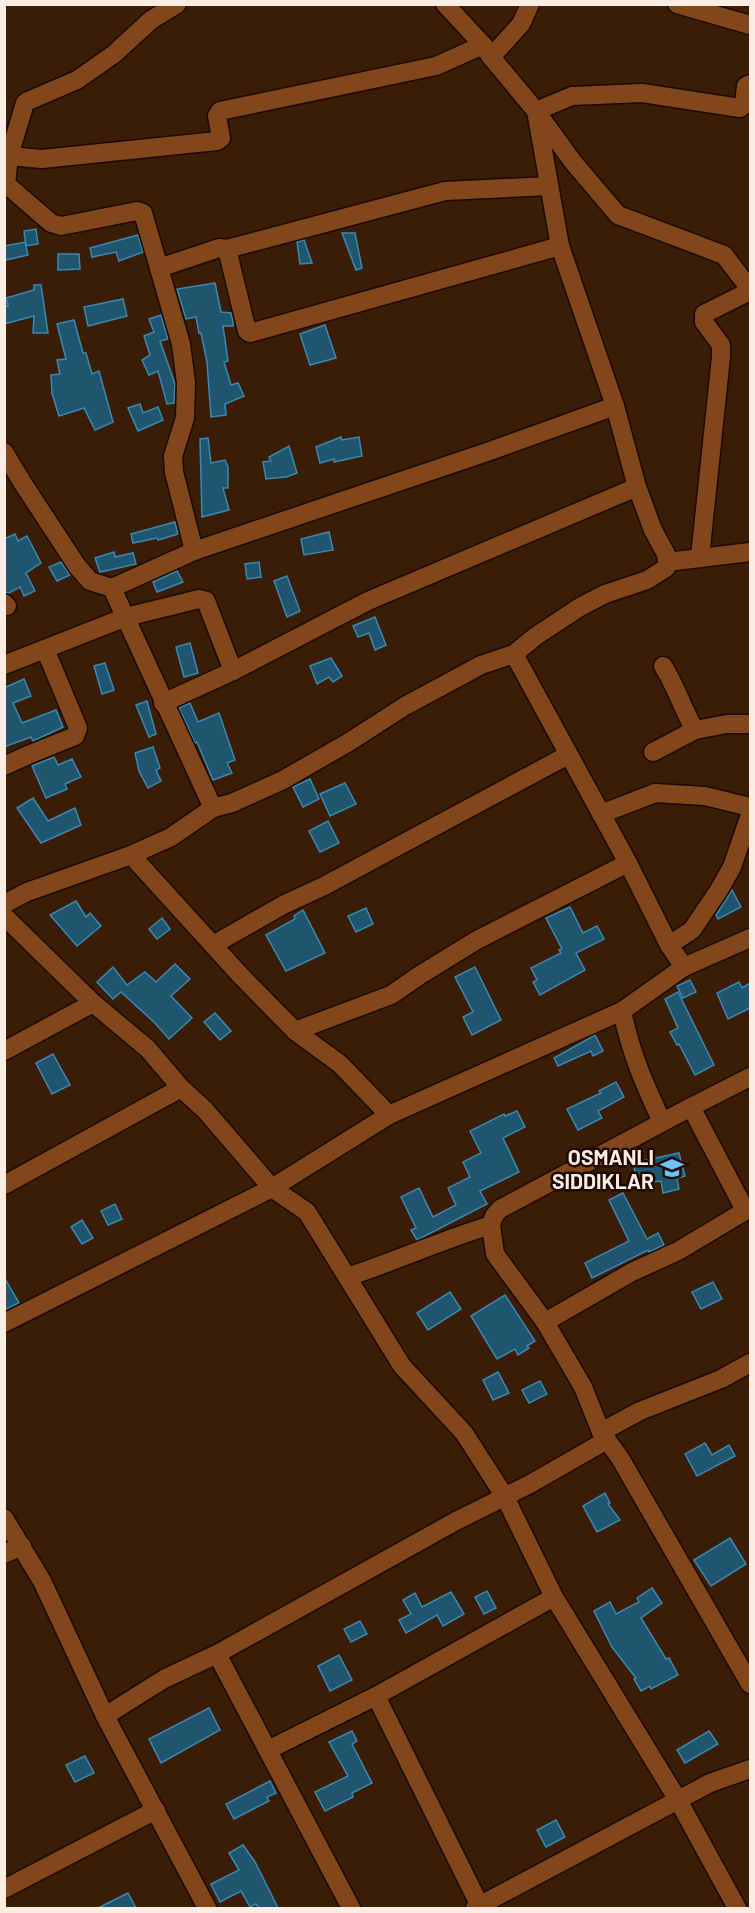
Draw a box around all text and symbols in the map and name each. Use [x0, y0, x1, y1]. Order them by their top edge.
place label: OSMANLI SIDDIKLAR [552, 1144, 654, 1193]
school or university icon: OSMANLI SIDDIKLAR [659, 1155, 685, 1181]

